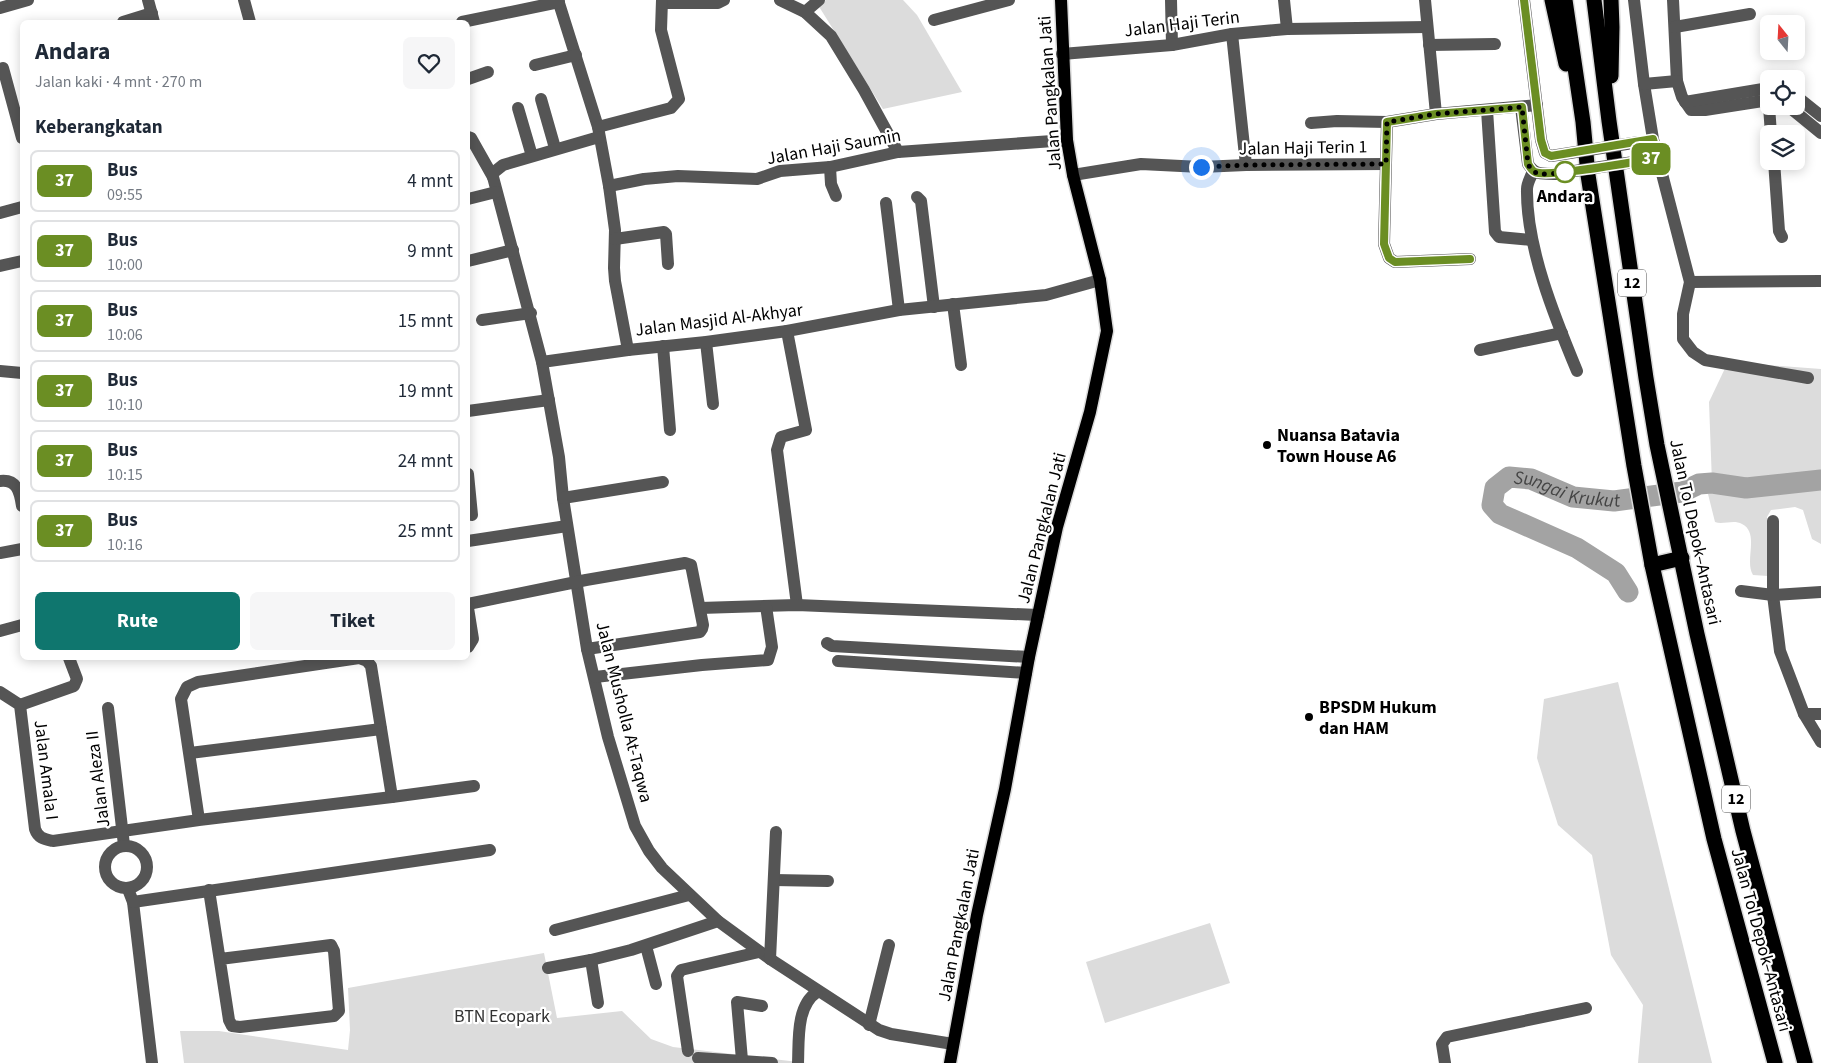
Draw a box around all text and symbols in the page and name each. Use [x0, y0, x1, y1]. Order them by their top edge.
street label: Jalan Haji Terin [1123, 5, 1241, 43]
street label: Jalan Pangkalan Jati [1032, 15, 1068, 171]
north arrow [1760, 15, 1805, 60]
map controls [1760, 15, 1805, 170]
text: Andara [35, 34, 110, 69]
button: heart [403, 37, 455, 89]
button: locate [1760, 70, 1805, 115]
text: Jalan kaki · 4 mnt · 270 m [35, 71, 202, 93]
text: Keberangkatan [35, 114, 163, 141]
street label: Jalan Haji Saumin [765, 123, 903, 171]
button: layers [1760, 125, 1805, 170]
street label: Jalan Haji Terin 1 [1239, 134, 1367, 162]
line badge: 37 [1628, 143, 1674, 175]
text: 37 [1641, 146, 1661, 171]
your location [1189, 155, 1214, 180]
text: Bus [107, 157, 138, 184]
marker: Andara [1554, 161, 1576, 183]
text: 37 [55, 168, 74, 193]
text: 4 mnt [407, 168, 453, 195]
text: 09:55 [107, 184, 143, 206]
place label: Andara [1536, 184, 1593, 209]
text: Bus [107, 227, 138, 254]
text: 37 [55, 238, 74, 263]
text: 9 mnt [407, 238, 453, 265]
text: 10:00 [107, 254, 143, 276]
road number: 12 [1618, 270, 1646, 296]
text: Bus [107, 297, 138, 324]
street label: Jalan Masjid Al-Akhyar [634, 297, 805, 343]
text: 37 [55, 308, 74, 333]
text: 15 mnt [398, 308, 453, 335]
text: 10:06 [107, 324, 143, 346]
text: Bus [107, 367, 138, 394]
text: 37 [55, 378, 74, 403]
text: 19 mnt [398, 378, 453, 405]
text: 10:10 [107, 394, 143, 416]
place label: Nuansa Batavia Town House A6 [1277, 423, 1400, 469]
text: Bus [107, 437, 138, 464]
street label: Jalan Tol Depok–Antasari [1663, 437, 1727, 627]
marker: Nuansa Batavia Town House A6 [1261, 439, 1273, 451]
text: 37 [55, 448, 74, 473]
text: 24 mnt [398, 448, 453, 475]
street label: Jalan Pangkalan Jati [1011, 450, 1073, 606]
text: 10:15 [107, 464, 143, 486]
water label: Sungai Krukut [1513, 464, 1623, 514]
text: Bus [107, 507, 138, 534]
text: 37 [55, 518, 74, 543]
text: 25 mnt [398, 518, 453, 545]
text: 10:16 [107, 534, 143, 556]
button: Rute [35, 592, 240, 650]
button: Tiket [250, 592, 455, 650]
street label: Jalan Musholla At-Taqwa [589, 619, 659, 805]
place label: BPSDM Hukum dan HAM [1319, 695, 1437, 741]
marker: BPSDM Hukum dan HAM [1303, 711, 1315, 723]
street label: Jalan Amala I [27, 719, 65, 821]
street label: Jalan Aleza II [80, 729, 116, 829]
road number: 12 [1722, 786, 1750, 812]
street label: Jalan Tol Depok–Antasari [1724, 845, 1798, 1035]
street label: Jalan Pangkalan Jati [932, 846, 986, 1004]
park label: BTN Ecopark [454, 1004, 550, 1029]

